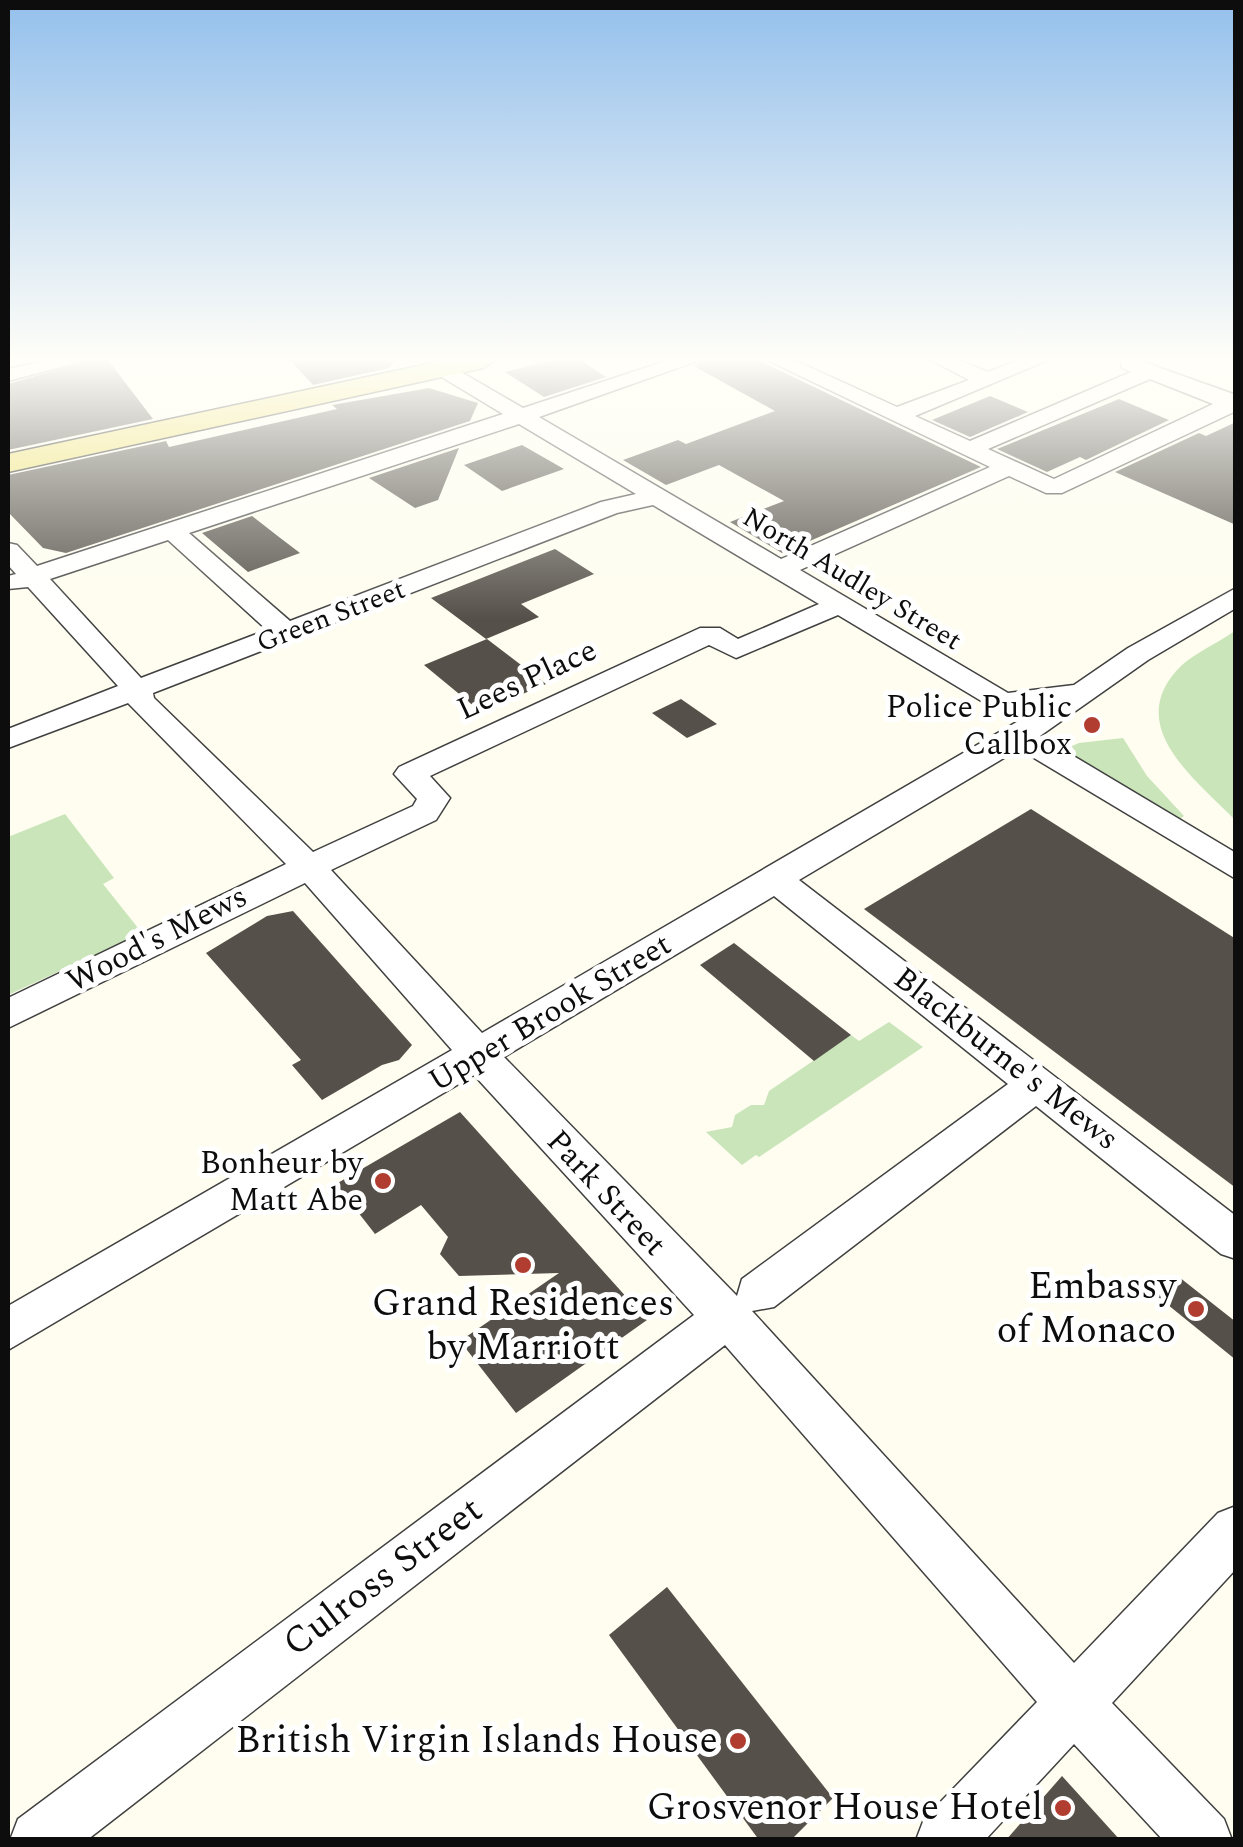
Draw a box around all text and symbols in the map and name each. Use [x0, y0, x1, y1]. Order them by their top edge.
street label: North Audley Street [734, 496, 970, 662]
street label: Green Street [250, 568, 412, 664]
street label: Lees Place [449, 626, 605, 734]
place label: Police Public Callbox [886, 683, 1072, 769]
marker: Police Public Callbox [1081, 714, 1103, 736]
street label: Wood's Mews [58, 872, 256, 1006]
street label: Upper Brook Street [419, 921, 681, 1105]
street label: Blackburne's Mews [883, 955, 1129, 1163]
street label: Park Street [534, 1119, 678, 1267]
place label: Bonheur by Matt Abe [200, 1139, 365, 1225]
marker: Bonheur by Matt Abe [372, 1170, 394, 1192]
marker: Grand Residences by Marriott [512, 1254, 534, 1276]
place label: Embassy of Monaco [997, 1258, 1178, 1360]
place label: Grand Residences by Marriott [372, 1275, 674, 1377]
marker: Embassy of Monaco [1185, 1298, 1207, 1320]
street label: Culross Street [271, 1482, 495, 1672]
place label: British Virgin Islands House [236, 1712, 718, 1770]
marker: British Virgin Islands House [727, 1730, 749, 1752]
place label: Grosvenor House Hotel [647, 1779, 1043, 1837]
marker: Grosvenor House Hotel [1052, 1797, 1074, 1819]

